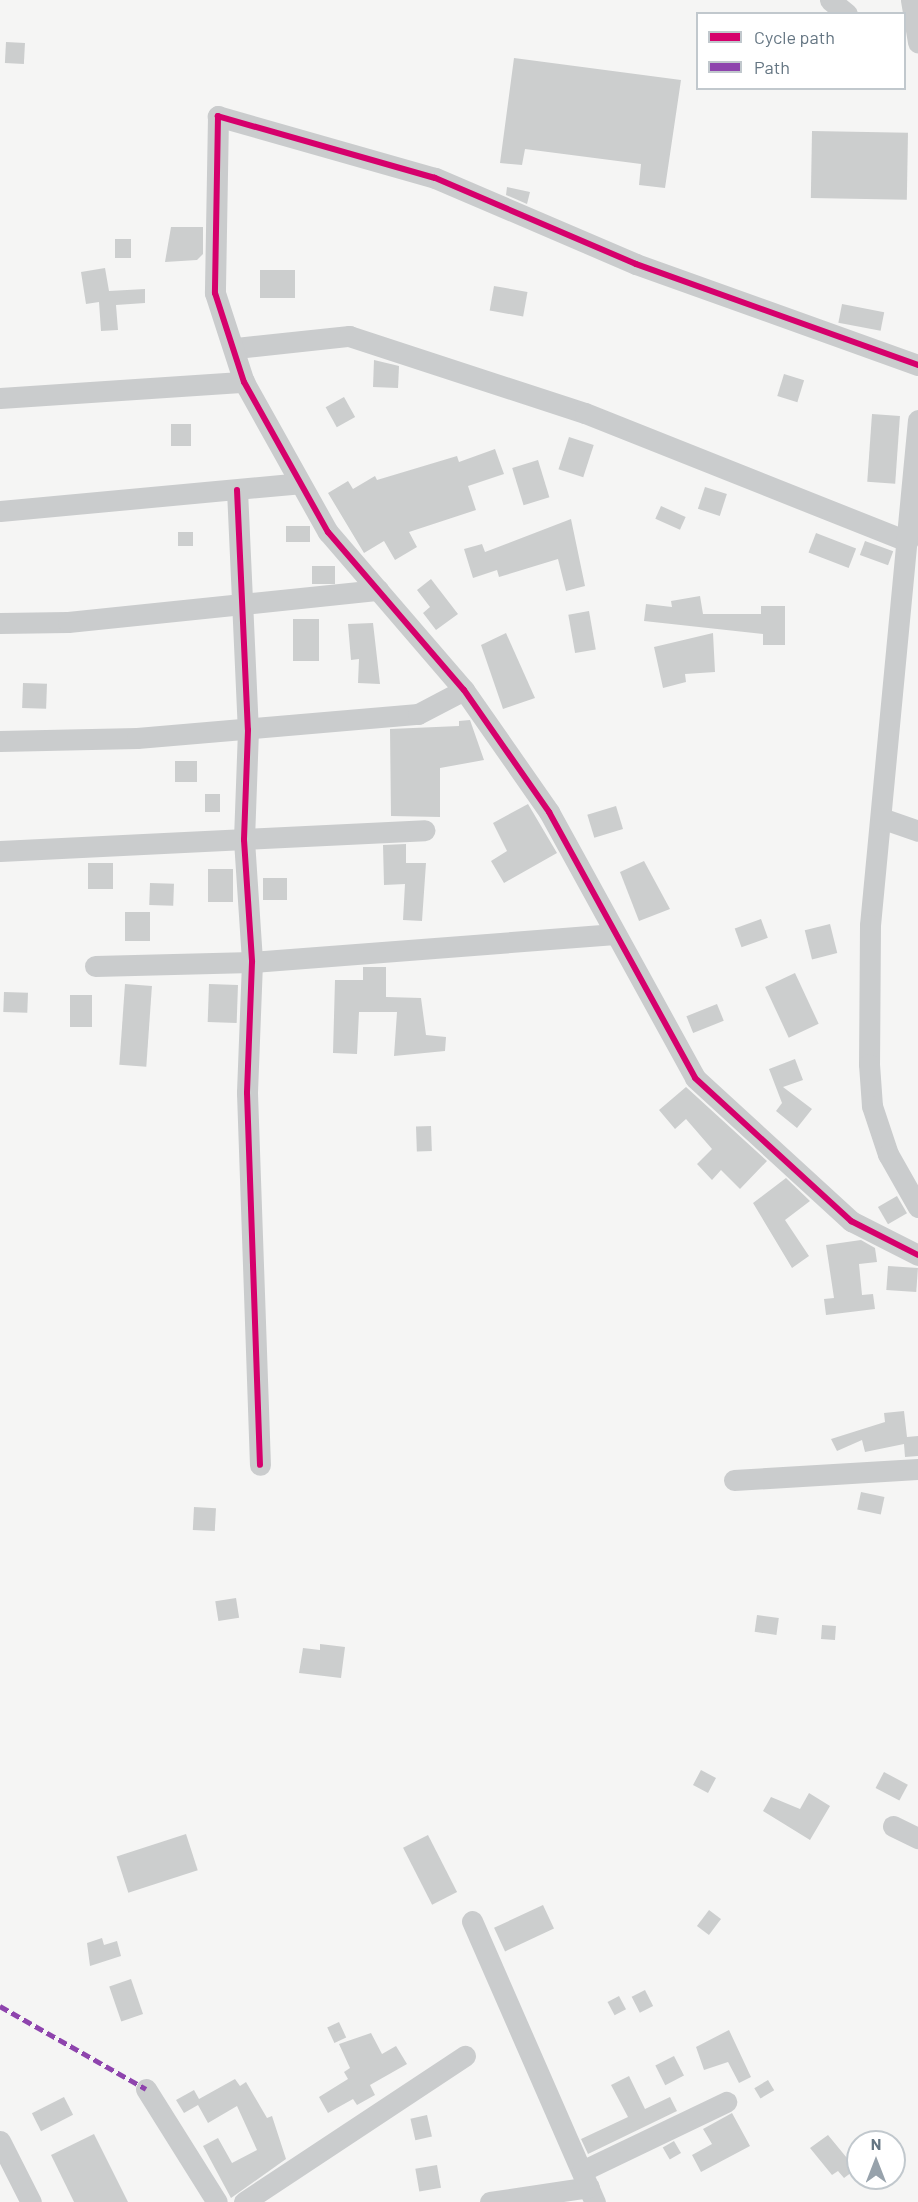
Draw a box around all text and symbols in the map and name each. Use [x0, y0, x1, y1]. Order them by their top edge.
legend [696, 12, 906, 90]
text: Cycle path [754, 26, 835, 48]
text: Path [754, 56, 790, 78]
north arrow [846, 2130, 906, 2190]
text: N [871, 2134, 881, 2153]

